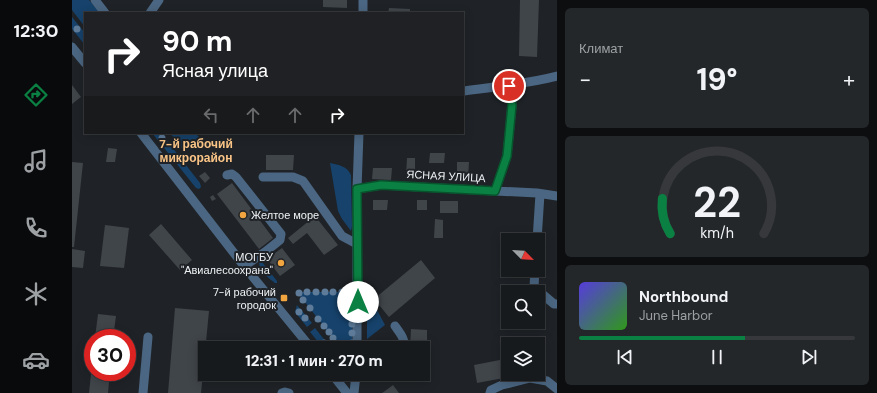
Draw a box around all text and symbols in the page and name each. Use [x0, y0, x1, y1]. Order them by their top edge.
text: 12:30 [13, 19, 59, 43]
text: 90 m [162, 23, 232, 60]
icon: right [96, 28, 148, 80]
text: Климат [579, 40, 623, 57]
text: Ясная улица [162, 59, 268, 83]
text: 19° [696, 60, 738, 99]
text: − [579, 65, 591, 94]
text: + [843, 65, 855, 94]
pin [492, 69, 526, 103]
icon: arrive [498, 75, 520, 97]
icon: directions [22, 81, 50, 109]
icon: left [200, 104, 222, 126]
icon: ahead [242, 104, 264, 126]
icon: ahead [284, 104, 306, 126]
icon: right [326, 104, 348, 126]
district label: 7-й рабочий микрорайон [159, 136, 233, 166]
icon: music [22, 147, 50, 175]
street label: ЯСНАЯ УЛИЦА [406, 167, 487, 185]
text: 22 [693, 176, 741, 230]
place label: Желтое море [251, 208, 319, 222]
marker: Желтое море [238, 210, 248, 220]
icon: phone [22, 214, 50, 242]
text: km/h [700, 224, 734, 242]
north arrow [501, 233, 545, 277]
map controls [501, 233, 545, 381]
place label: МОГБУ "Авиалесоохрана" [181, 250, 274, 277]
marker: МОГБУ "Авиалесоохрана" [276, 258, 286, 268]
icon: climate [22, 280, 50, 308]
position arrow [337, 281, 379, 323]
place label: 7-й рабочий городок [213, 285, 276, 312]
button: search [501, 285, 545, 329]
text: Northbound [639, 287, 728, 307]
marker: 7-й рабочий городок [279, 293, 289, 303]
text: June Harbor [639, 307, 713, 324]
speed limit sign: 30 [84, 329, 136, 381]
button: layers [501, 337, 545, 381]
icon: car [22, 346, 50, 374]
icon: previous [614, 346, 636, 368]
icon: pause [706, 346, 728, 368]
icon: next [798, 346, 820, 368]
text: 12:31 · 1 мин · 270 m [245, 351, 383, 371]

